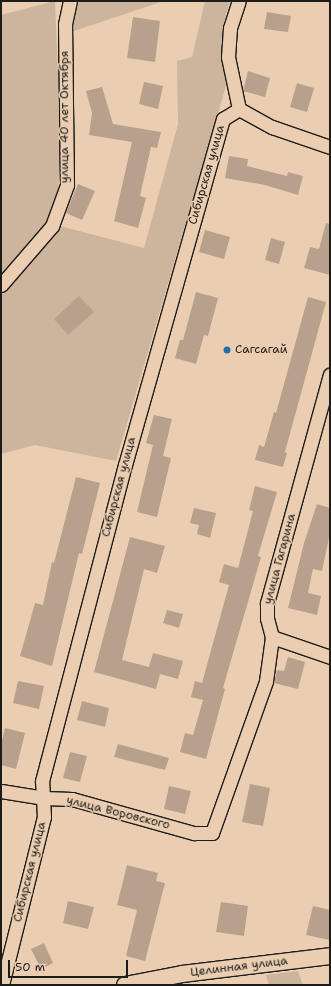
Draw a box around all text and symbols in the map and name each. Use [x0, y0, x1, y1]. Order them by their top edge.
street label: улица 40 лет Октября [58, 51, 72, 183]
street label: Сибирская улица [186, 124, 228, 226]
place label: Сагсагай [235, 343, 288, 357]
marker: Сагсагай [222, 345, 232, 355]
street label: Сибирская улица [99, 435, 139, 539]
street label: улица Гагарина [261, 512, 299, 606]
street label: улица Воровского [65, 793, 171, 833]
street label: Сибирская улица [11, 820, 49, 924]
scale bar [10, 952, 130, 978]
street label: Целинная улица [189, 954, 289, 980]
text: 50 m [15, 959, 45, 975]

